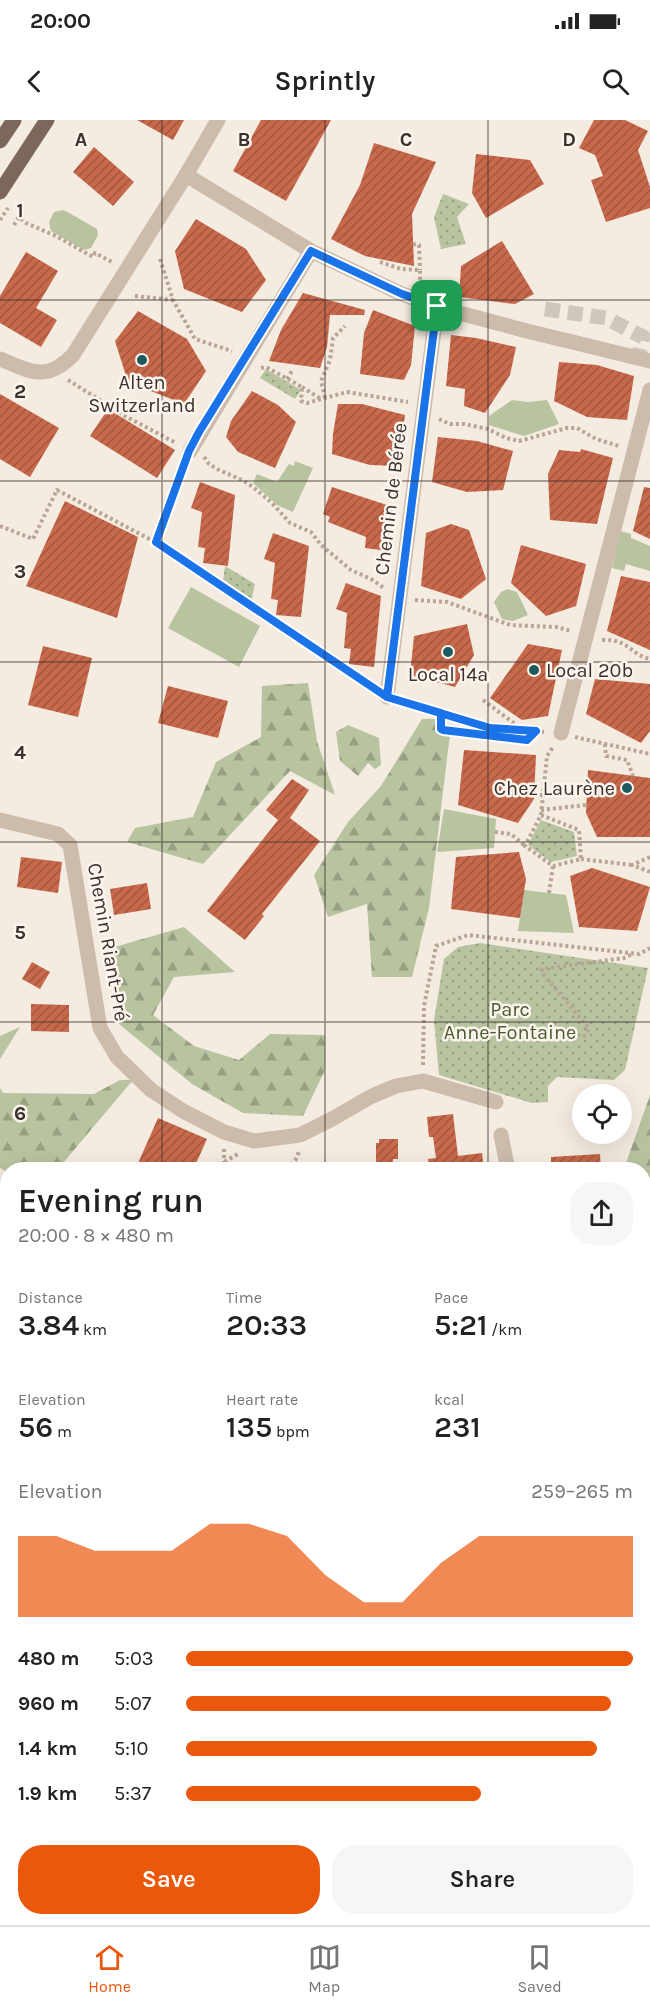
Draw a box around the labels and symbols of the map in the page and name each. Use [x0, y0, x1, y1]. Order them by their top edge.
text: A [75, 128, 88, 151]
text: B [238, 128, 250, 151]
text: C [400, 128, 412, 151]
text: D [562, 128, 576, 151]
text: 1 [16, 199, 24, 222]
pin [411, 280, 462, 331]
marker: Alten Switzerland [135, 353, 149, 367]
place label: Alten Switzerland [88, 371, 196, 417]
text: 2 [14, 380, 26, 403]
street label: Chemin de Bérée [370, 421, 412, 577]
text: 3 [14, 560, 26, 583]
marker: Local 14a [441, 645, 455, 659]
place label: Local 20b [546, 659, 633, 682]
place label: Local 14a [408, 663, 488, 686]
marker: Local 20b [527, 663, 541, 677]
text: 4 [14, 741, 26, 764]
place label: Chez Laurène [494, 777, 615, 800]
marker: Chez Laurène [620, 781, 634, 795]
street label: Chemin Riant-Pré [83, 861, 133, 1023]
text: 5 [14, 921, 26, 944]
park label: Parc Anne-Fontaine [444, 998, 576, 1044]
text: 6 [14, 1102, 26, 1125]

